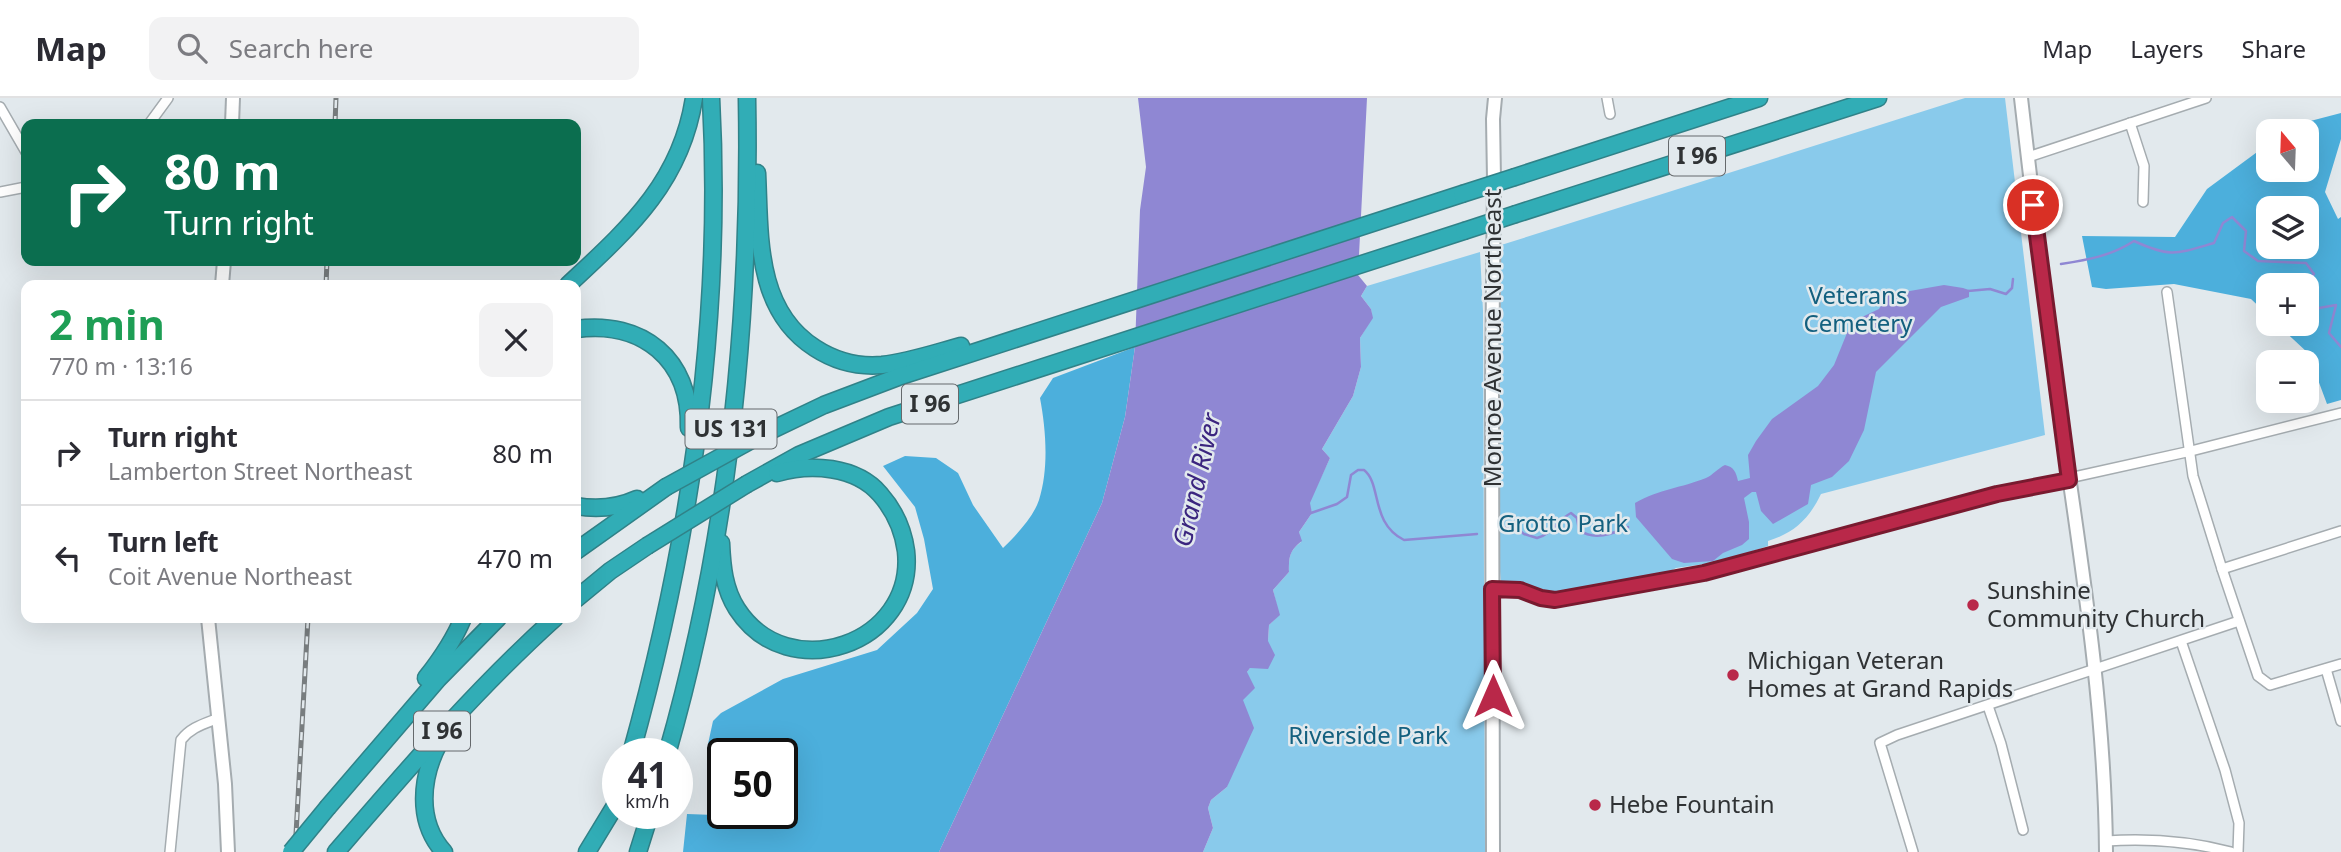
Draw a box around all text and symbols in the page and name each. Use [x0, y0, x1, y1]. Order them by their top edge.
search box [149, 17, 639, 80]
text: Map [35, 26, 107, 71]
icon: search [173, 29, 211, 67]
text: Search here [229, 30, 373, 66]
text: Map [2042, 32, 2092, 65]
text: Layers [2130, 32, 2204, 65]
text: Share [2242, 32, 2306, 65]
north arrow [2256, 119, 2319, 182]
map controls [2256, 119, 2319, 413]
road number: I 96 [1669, 137, 1725, 176]
text: 80 m [164, 138, 281, 204]
icon: right [49, 147, 140, 238]
pin [2003, 175, 2063, 235]
icon: arrive [2014, 186, 2052, 224]
street label: Monroe Avenue Northeast [1475, 188, 1508, 487]
button: layers [2256, 196, 2319, 259]
text: Turn right [164, 201, 314, 244]
button: + [2256, 273, 2319, 336]
park label: Veterans Cemetery [1803, 278, 1913, 339]
text: 2 min [49, 295, 165, 352]
button: close [479, 303, 553, 377]
text: 770 m · 13:16 [49, 350, 193, 382]
button: − [2256, 350, 2319, 413]
road number: I 96 [902, 384, 958, 424]
water label: Grand River [1163, 408, 1229, 550]
road number: US 131 [686, 410, 776, 448]
text: Turn right [108, 419, 238, 455]
icon: right [49, 434, 87, 472]
text: 80 m [492, 435, 553, 471]
text: Lamberton Street Northeast [108, 455, 412, 487]
park label: Grotto Park [1498, 506, 1628, 539]
text: Turn left [108, 524, 219, 560]
icon: left [49, 539, 87, 577]
text: 470 m [477, 540, 553, 576]
text: Coit Avenue Northeast [108, 560, 352, 592]
place label: Sunshine Community Church [1987, 573, 2205, 634]
marker: Sunshine Community Church [1965, 597, 1981, 613]
place label: Michigan Veteran Homes at Grand Rapids [1747, 643, 2013, 704]
position arrow [1456, 659, 1530, 733]
marker: Michigan Veteran Homes at Grand Rapids [1725, 667, 1741, 683]
road number: I 96 [414, 712, 470, 750]
park label: Riverside Park [1288, 718, 1448, 751]
speed limit sign: 50 [707, 738, 798, 829]
text: 41 [627, 751, 668, 798]
place label: Hebe Fountain [1609, 787, 1775, 820]
text: km/h [625, 789, 670, 813]
marker: Hebe Fountain [1587, 797, 1603, 813]

